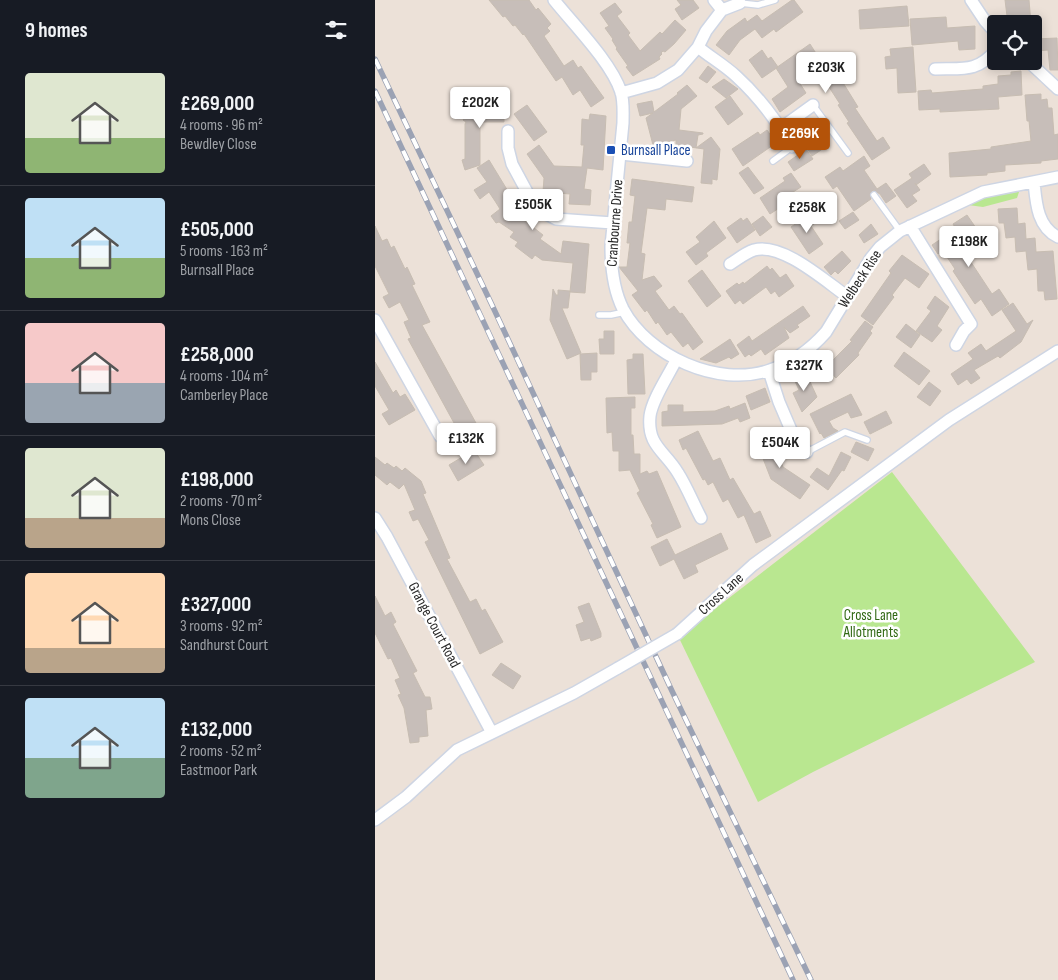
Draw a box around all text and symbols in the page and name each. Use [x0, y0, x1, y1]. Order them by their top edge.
map controls [987, 15, 1042, 70]
button: locate [987, 15, 1042, 70]
icon: filters [322, 16, 350, 44]
text: 9 homes [25, 18, 88, 43]
pin: £203K [791, 52, 861, 94]
text: £203K [807, 58, 845, 77]
pin: £202K [445, 86, 515, 129]
text: £269,000 [180, 91, 254, 116]
icon: home [65, 93, 125, 153]
text: £202K [461, 93, 499, 112]
text: 4 rooms · 96 m² [180, 116, 263, 135]
pin: £269K [765, 118, 835, 160]
text: £269K [781, 124, 819, 143]
text: Bewdley Close [180, 135, 257, 154]
place label: Burnsall Place [621, 141, 691, 160]
marker: Burnsall Place [605, 144, 617, 156]
street label: Cranbourne Drive [602, 179, 628, 267]
pin: £505K [498, 188, 568, 231]
pin: £258K [772, 192, 842, 234]
text: £505K [514, 195, 552, 214]
text: £258K [788, 198, 826, 217]
text: £505,000 [180, 217, 254, 242]
icon: home [65, 218, 125, 278]
pin: £198K [934, 226, 1004, 268]
text: £198K [950, 232, 988, 251]
text: 5 rooms · 163 m² [180, 242, 268, 261]
street label: Welbeck Rise [834, 246, 886, 312]
text: Burnsall Place [180, 261, 254, 280]
text: £258,000 [180, 342, 254, 367]
icon: home [65, 343, 125, 403]
pin: £327K [769, 350, 839, 392]
text: £327K [785, 356, 823, 375]
text: 4 rooms · 104 m² [180, 367, 268, 386]
text: Camberley Place [180, 386, 268, 405]
pin: £132K [431, 422, 501, 465]
pin: £504K [745, 426, 815, 469]
text: £132K [448, 429, 484, 448]
text: £504K [761, 433, 799, 452]
text: £198,000 [180, 467, 254, 492]
icon: home [65, 468, 125, 528]
text: 2 rooms · 70 m² [180, 492, 262, 511]
text: Mons Close [180, 511, 241, 530]
street label: Cross Lane [694, 569, 748, 619]
street label: Grange Court Road [404, 579, 464, 671]
text: £327,000 [180, 592, 251, 617]
icon: home [65, 593, 125, 653]
park label: Cross Lane Allotments [842, 606, 899, 642]
text: 3 rooms · 92 m² [180, 617, 263, 636]
text: Sandhurst Court [180, 636, 268, 655]
text: £132,000 [180, 717, 252, 742]
icon: home [65, 718, 125, 778]
text: 2 rooms · 52 m² [180, 742, 262, 761]
text: Eastmoor Park [180, 761, 257, 780]

